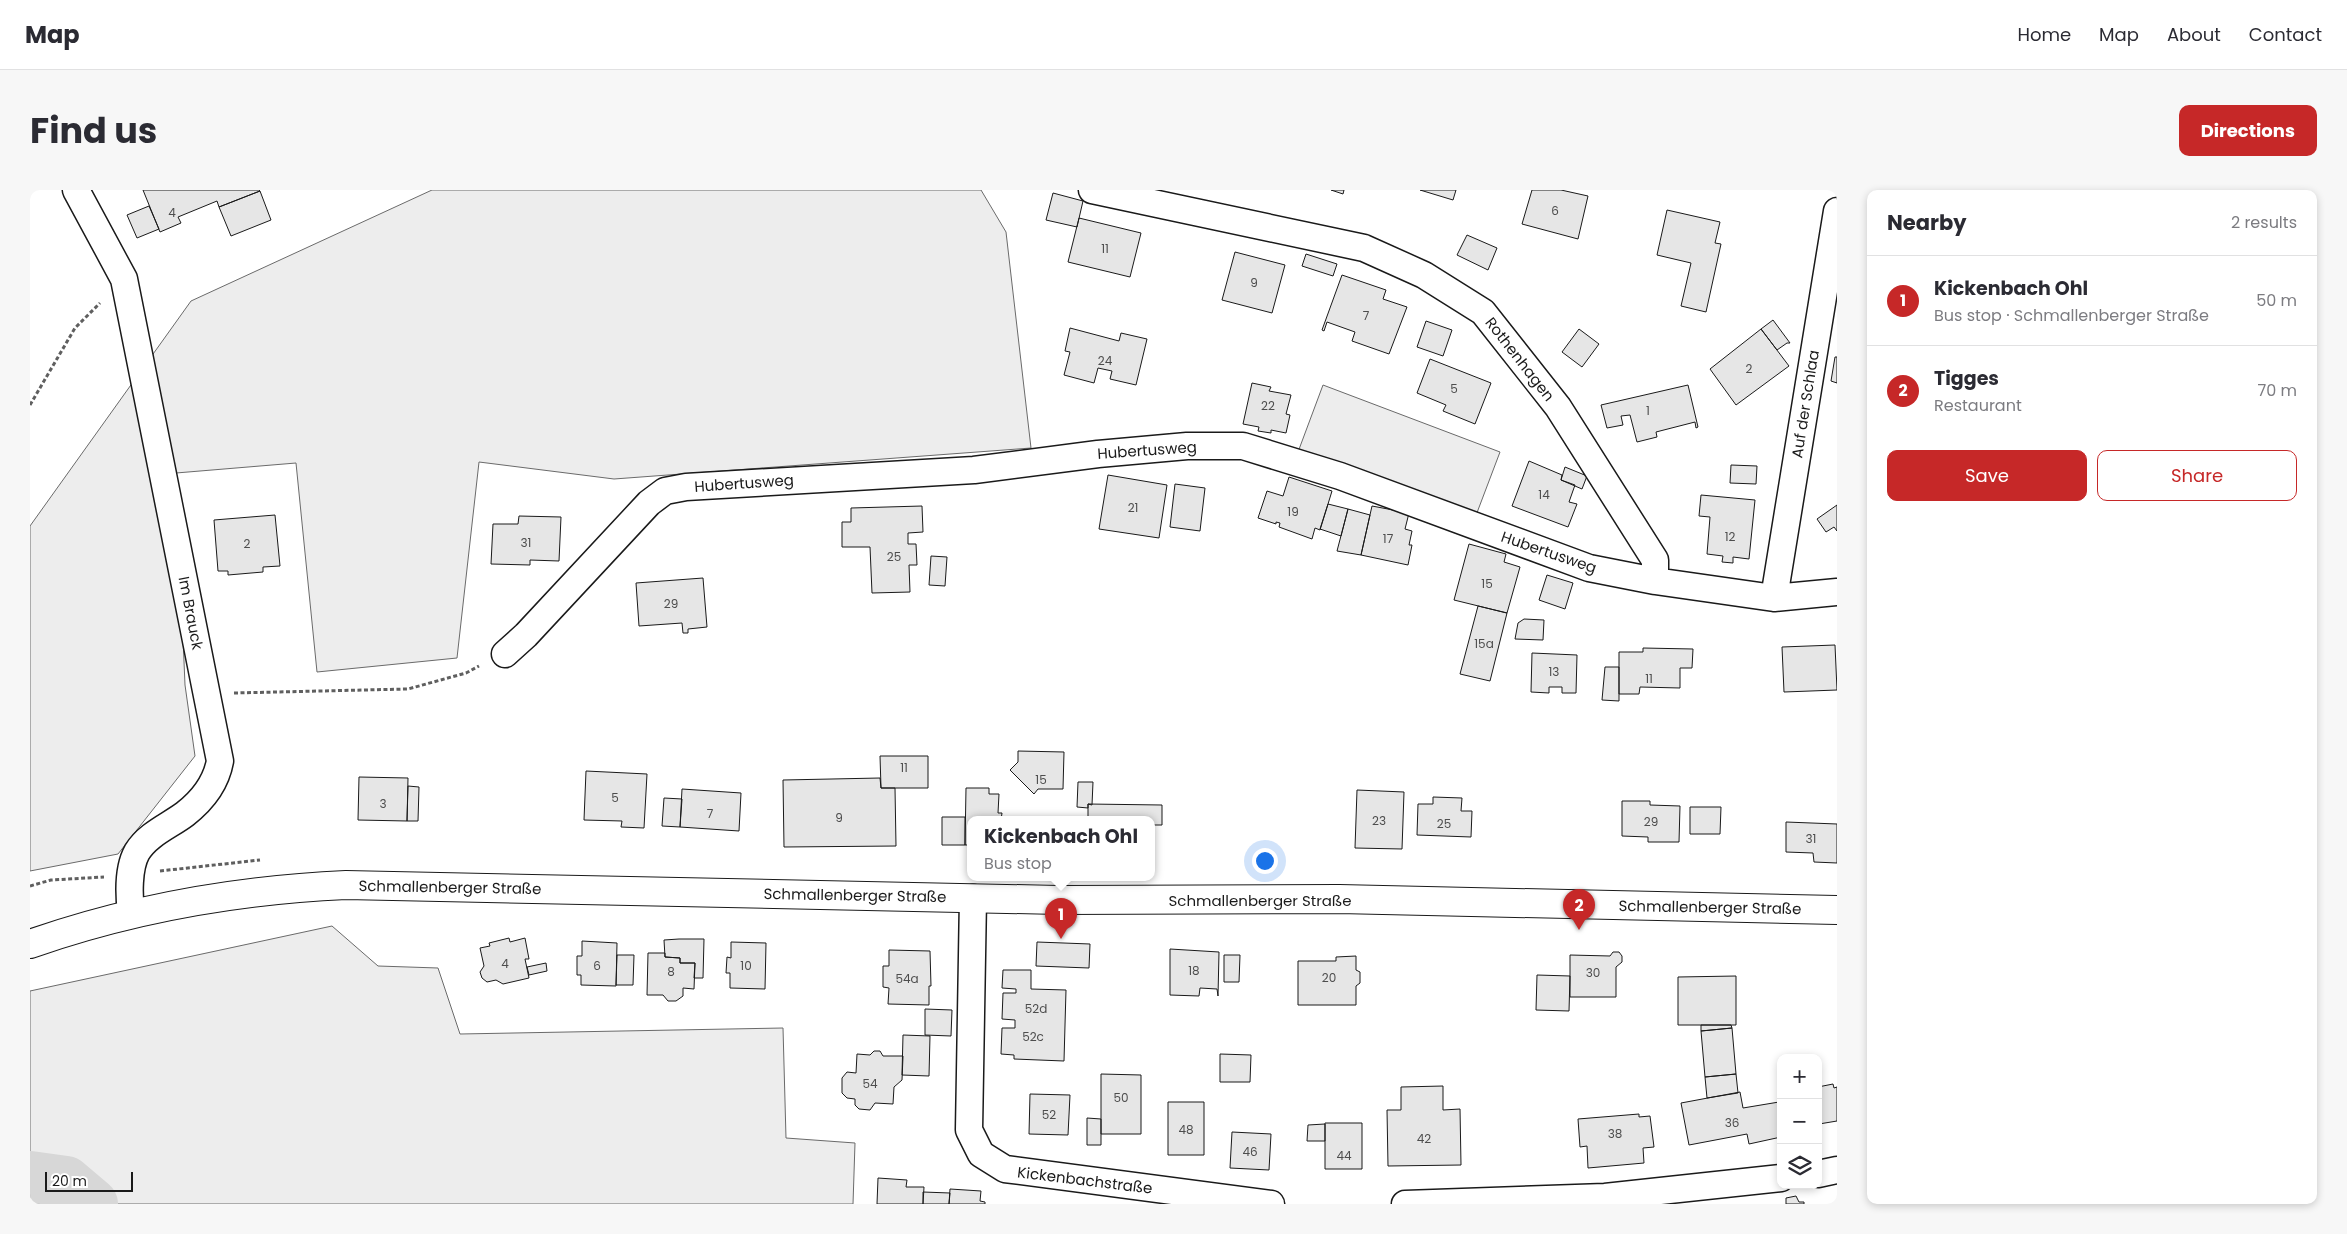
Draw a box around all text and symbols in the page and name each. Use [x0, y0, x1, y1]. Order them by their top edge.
text: Map [25, 18, 80, 51]
text: Home [2017, 22, 2071, 47]
text: Map [2099, 22, 2139, 47]
text: About [2167, 22, 2221, 47]
text: Contact [2249, 22, 2322, 47]
button: Directions [2179, 105, 2317, 156]
text: Find us [30, 106, 157, 155]
house number: 6 [1551, 202, 1559, 219]
house number: 4 [168, 204, 176, 221]
text: Nearby [1887, 208, 1967, 237]
text: 2 results [2231, 211, 2297, 234]
house number: 11 [1101, 240, 1109, 257]
house number: 9 [1250, 274, 1258, 291]
text: Kickenbach Ohl [1934, 275, 2088, 302]
text: 1 [1900, 289, 1906, 312]
text: 50 m [2256, 289, 2297, 312]
text: Bus stop · Schmallenberger Straße [1934, 304, 2209, 327]
house number: 7 [1363, 307, 1370, 324]
street label: Rothenhagen [1480, 313, 1560, 405]
street label: Auf der Schlaa [1786, 348, 1824, 460]
house number: 24 [1098, 352, 1113, 369]
house number: 2 [1746, 360, 1753, 377]
text: Tigges [1934, 365, 1999, 392]
text: 2 [1898, 379, 1908, 402]
text: 70 m [2257, 379, 2297, 402]
house number: 5 [1450, 380, 1458, 397]
text: Restaurant [1934, 394, 2022, 417]
house number: 22 [1261, 397, 1275, 414]
house number: 1 [1646, 402, 1650, 419]
street label: Hubertusweg [1097, 436, 1197, 464]
button: Save [1887, 450, 2087, 501]
button: Share [2097, 450, 2297, 501]
street label: Hubertusweg [694, 469, 794, 497]
house number: 14 [1538, 486, 1550, 503]
house number: 21 [1128, 499, 1138, 516]
house number: 19 [1287, 503, 1299, 520]
street label: Hubertusweg [1498, 526, 1600, 578]
house number: 12 [1725, 528, 1735, 545]
house number: 17 [1383, 530, 1394, 547]
house number: 31 [521, 534, 531, 551]
house number: 2 [244, 535, 251, 552]
house number: 25 [887, 548, 901, 565]
street label: Im Brauck [174, 574, 208, 652]
house number: 15 [1481, 575, 1493, 592]
house number: 29 [664, 595, 678, 612]
house number: 15a [1474, 635, 1494, 652]
house number: 13 [1549, 663, 1559, 680]
house number: 11 [1645, 670, 1653, 687]
house number: 11 [900, 759, 908, 776]
house number: 15 [1035, 771, 1047, 788]
house number: 5 [611, 789, 619, 806]
house number: 3 [379, 795, 387, 812]
house number: 7 [707, 805, 714, 822]
house number: 9 [835, 809, 843, 826]
house number: 23 [1372, 812, 1386, 829]
house number: 29 [1644, 813, 1658, 830]
house number: 25 [1437, 815, 1451, 832]
popup [967, 816, 1155, 881]
text: Kickenbach Ohl [984, 823, 1138, 850]
house number: 31 [1806, 830, 1816, 847]
your location [1252, 848, 1278, 874]
text: Bus stop [984, 852, 1052, 875]
street label: Schmallenberger Straße [358, 875, 542, 899]
street label: Schmallenberger Straße [763, 883, 947, 907]
pin: 2 [1563, 889, 1595, 930]
street label: Schmallenberger Straße [1169, 890, 1351, 911]
street label: Schmallenberger Straße [1618, 895, 1802, 919]
pin: 1 [1045, 898, 1077, 939]
house number: 4 [501, 955, 509, 972]
house number: 6 [593, 957, 601, 974]
house number: 10 [740, 957, 752, 974]
house number: 18 [1188, 962, 1200, 979]
house number: 8 [667, 963, 675, 980]
house number: 30 [1586, 964, 1600, 981]
house number: 20 [1322, 969, 1336, 986]
house number: 54a [895, 970, 919, 987]
house number: 52d [1025, 1000, 1047, 1017]
house number: 52c [1022, 1028, 1044, 1045]
map controls [1777, 1054, 1822, 1189]
button: + [1777, 1054, 1822, 1099]
house number: 54 [862, 1075, 878, 1092]
house number: 50 [1113, 1089, 1129, 1106]
button: − [1777, 1099, 1822, 1144]
house number: 52 [1042, 1106, 1056, 1123]
house number: 36 [1725, 1114, 1739, 1131]
house number: 48 [1178, 1121, 1194, 1138]
house number: 38 [1608, 1125, 1622, 1142]
house number: 42 [1417, 1130, 1431, 1147]
house number: 46 [1242, 1143, 1258, 1160]
button: layers [1777, 1144, 1822, 1189]
house number: 44 [1336, 1147, 1352, 1164]
street label: Kickenbachstraße [1016, 1161, 1154, 1199]
scale bar [45, 1169, 132, 1192]
text: 20 m [52, 1171, 87, 1191]

